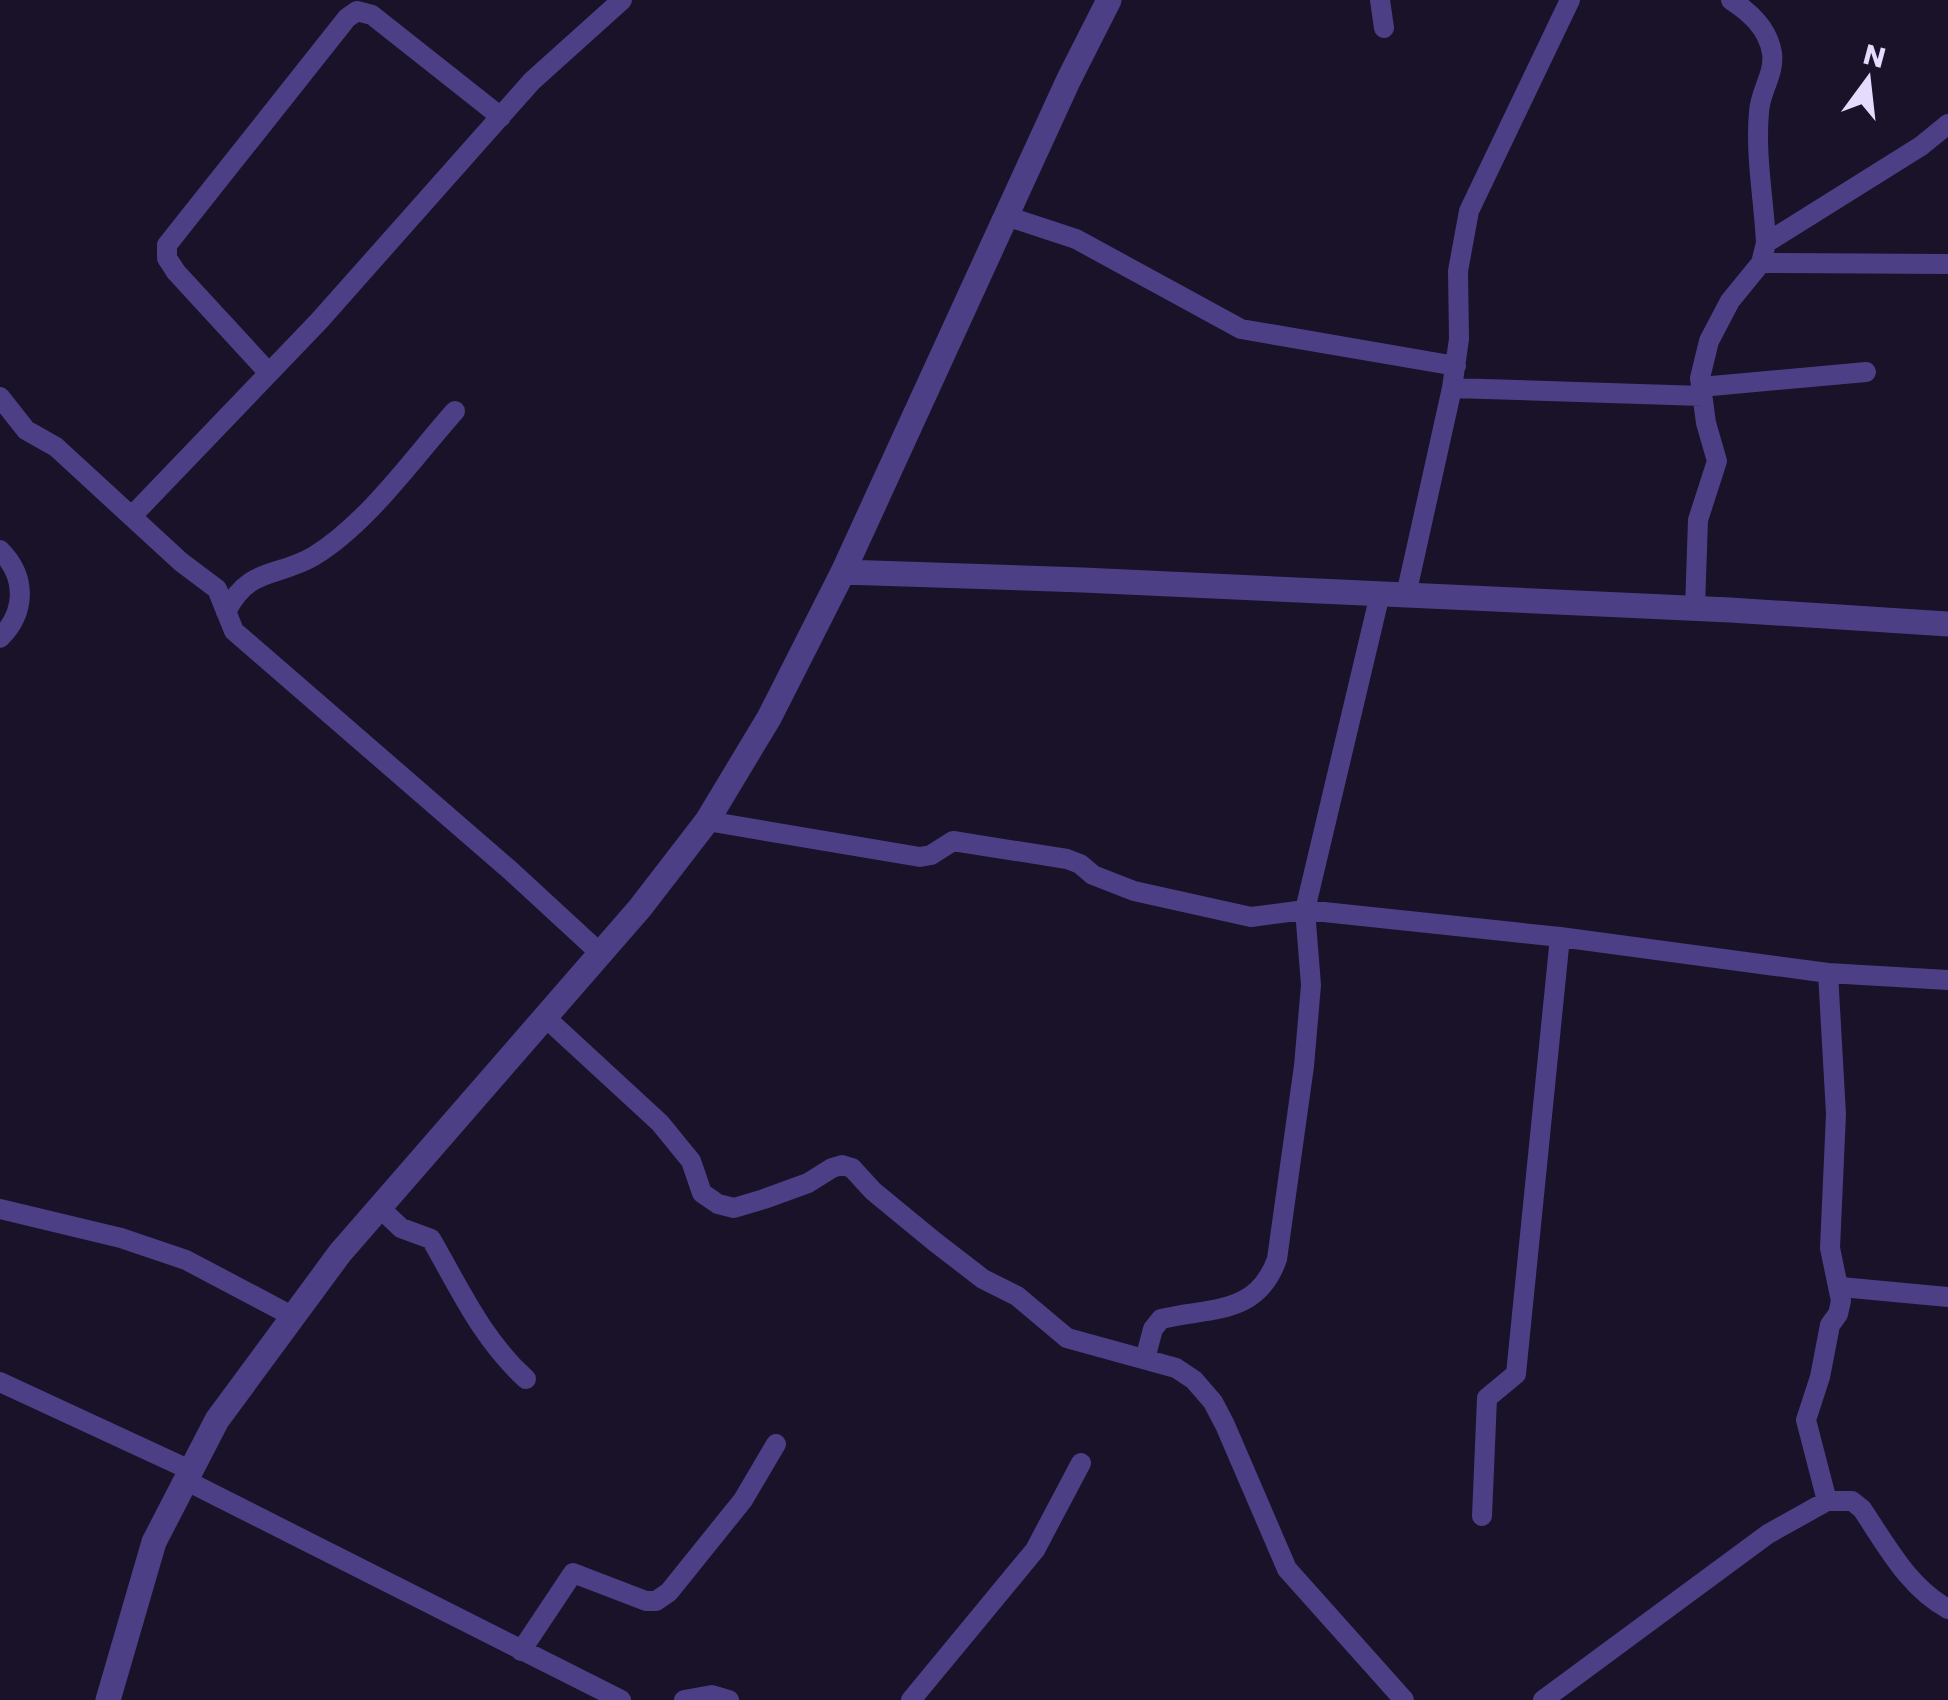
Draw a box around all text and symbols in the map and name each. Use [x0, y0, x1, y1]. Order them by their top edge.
north arrow [1818, 30, 1918, 130]
text: N [1859, 35, 1890, 78]

